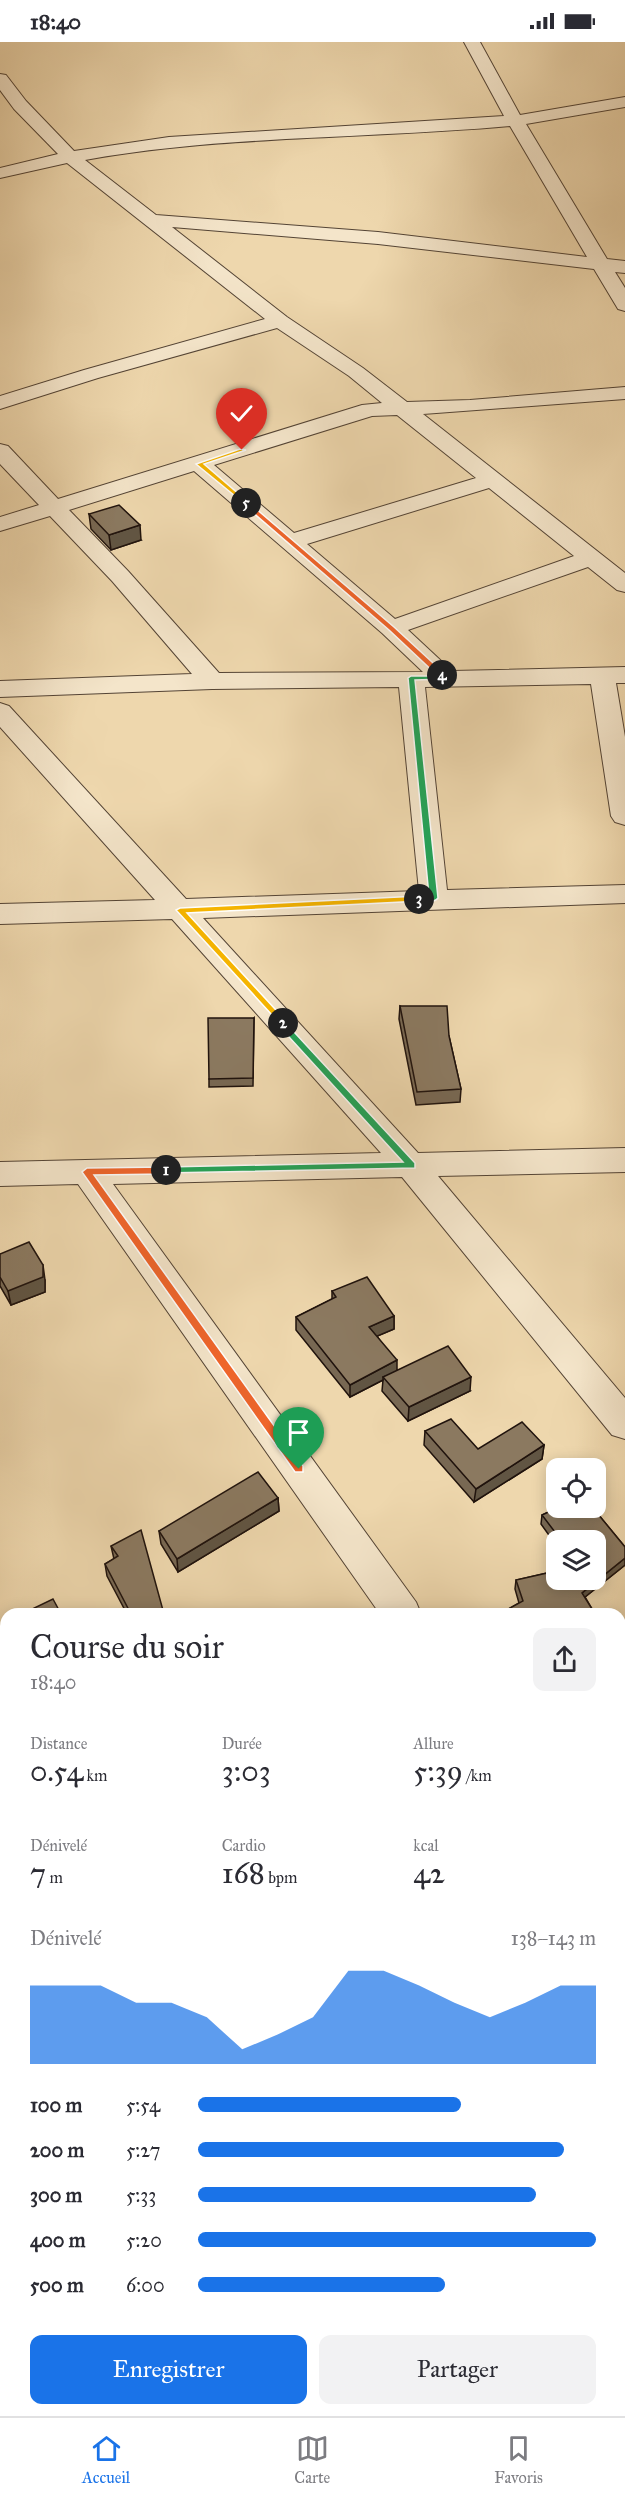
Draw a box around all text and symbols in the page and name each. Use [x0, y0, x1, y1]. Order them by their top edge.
text: 18:40 [30, 8, 81, 35]
pin [216, 388, 267, 450]
icon: check [225, 397, 258, 430]
pin: 5 [231, 488, 261, 518]
text: 5 [242, 493, 250, 512]
pin: 4 [427, 660, 457, 690]
text: 4 [438, 665, 446, 684]
pin: 3 [404, 884, 434, 914]
text: 3 [416, 889, 422, 908]
pin: 2 [268, 1008, 298, 1038]
text: 2 [279, 1013, 287, 1032]
pin: 1 [151, 1155, 181, 1185]
text: 1 [163, 1160, 169, 1179]
pin [273, 1407, 324, 1469]
icon: arrive [282, 1416, 315, 1449]
map controls [546, 1458, 606, 1590]
button: locate [546, 1458, 606, 1518]
button: layers [546, 1530, 606, 1590]
text: Course du soir [30, 1627, 224, 1667]
button: share [533, 1628, 596, 1691]
text: 18:40 [30, 1670, 76, 1694]
text: Distance [30, 1734, 87, 1753]
text: Durée [222, 1734, 262, 1753]
text: Allure [413, 1734, 454, 1753]
text: 0.54 [30, 1753, 83, 1789]
text: 3:03 [222, 1753, 271, 1789]
text: 5:39 [413, 1753, 463, 1789]
text: km [83, 1766, 107, 1785]
text: /km [463, 1766, 492, 1785]
text: Dénivelé [30, 1836, 87, 1855]
text: Cardio [222, 1836, 266, 1855]
text: kcal [413, 1836, 438, 1855]
text: 7 [30, 1855, 46, 1891]
text: 168 [222, 1855, 265, 1891]
text: 42 [413, 1855, 445, 1891]
text: m [46, 1868, 63, 1887]
text: bpm [265, 1868, 297, 1887]
text: Dénivelé [30, 1926, 102, 1950]
text: 138–143 m [511, 1926, 596, 1950]
text: 100 m [30, 2093, 82, 2117]
text: 5:54 [126, 2093, 160, 2117]
text: 200 m [30, 2138, 84, 2162]
text: 5:27 [126, 2138, 160, 2162]
text: 300 m [30, 2183, 82, 2207]
text: 5:33 [126, 2183, 156, 2207]
text: 400 m [30, 2228, 86, 2252]
text: 5:20 [126, 2228, 162, 2252]
text: 500 m [30, 2273, 84, 2297]
text: 6:00 [126, 2273, 165, 2297]
button: Enregistrer [30, 2335, 307, 2404]
button: Partager [319, 2335, 596, 2404]
tab: Accueil [82, 2432, 130, 2487]
tab: Carte [294, 2432, 330, 2487]
tab: Favoris [494, 2432, 543, 2487]

